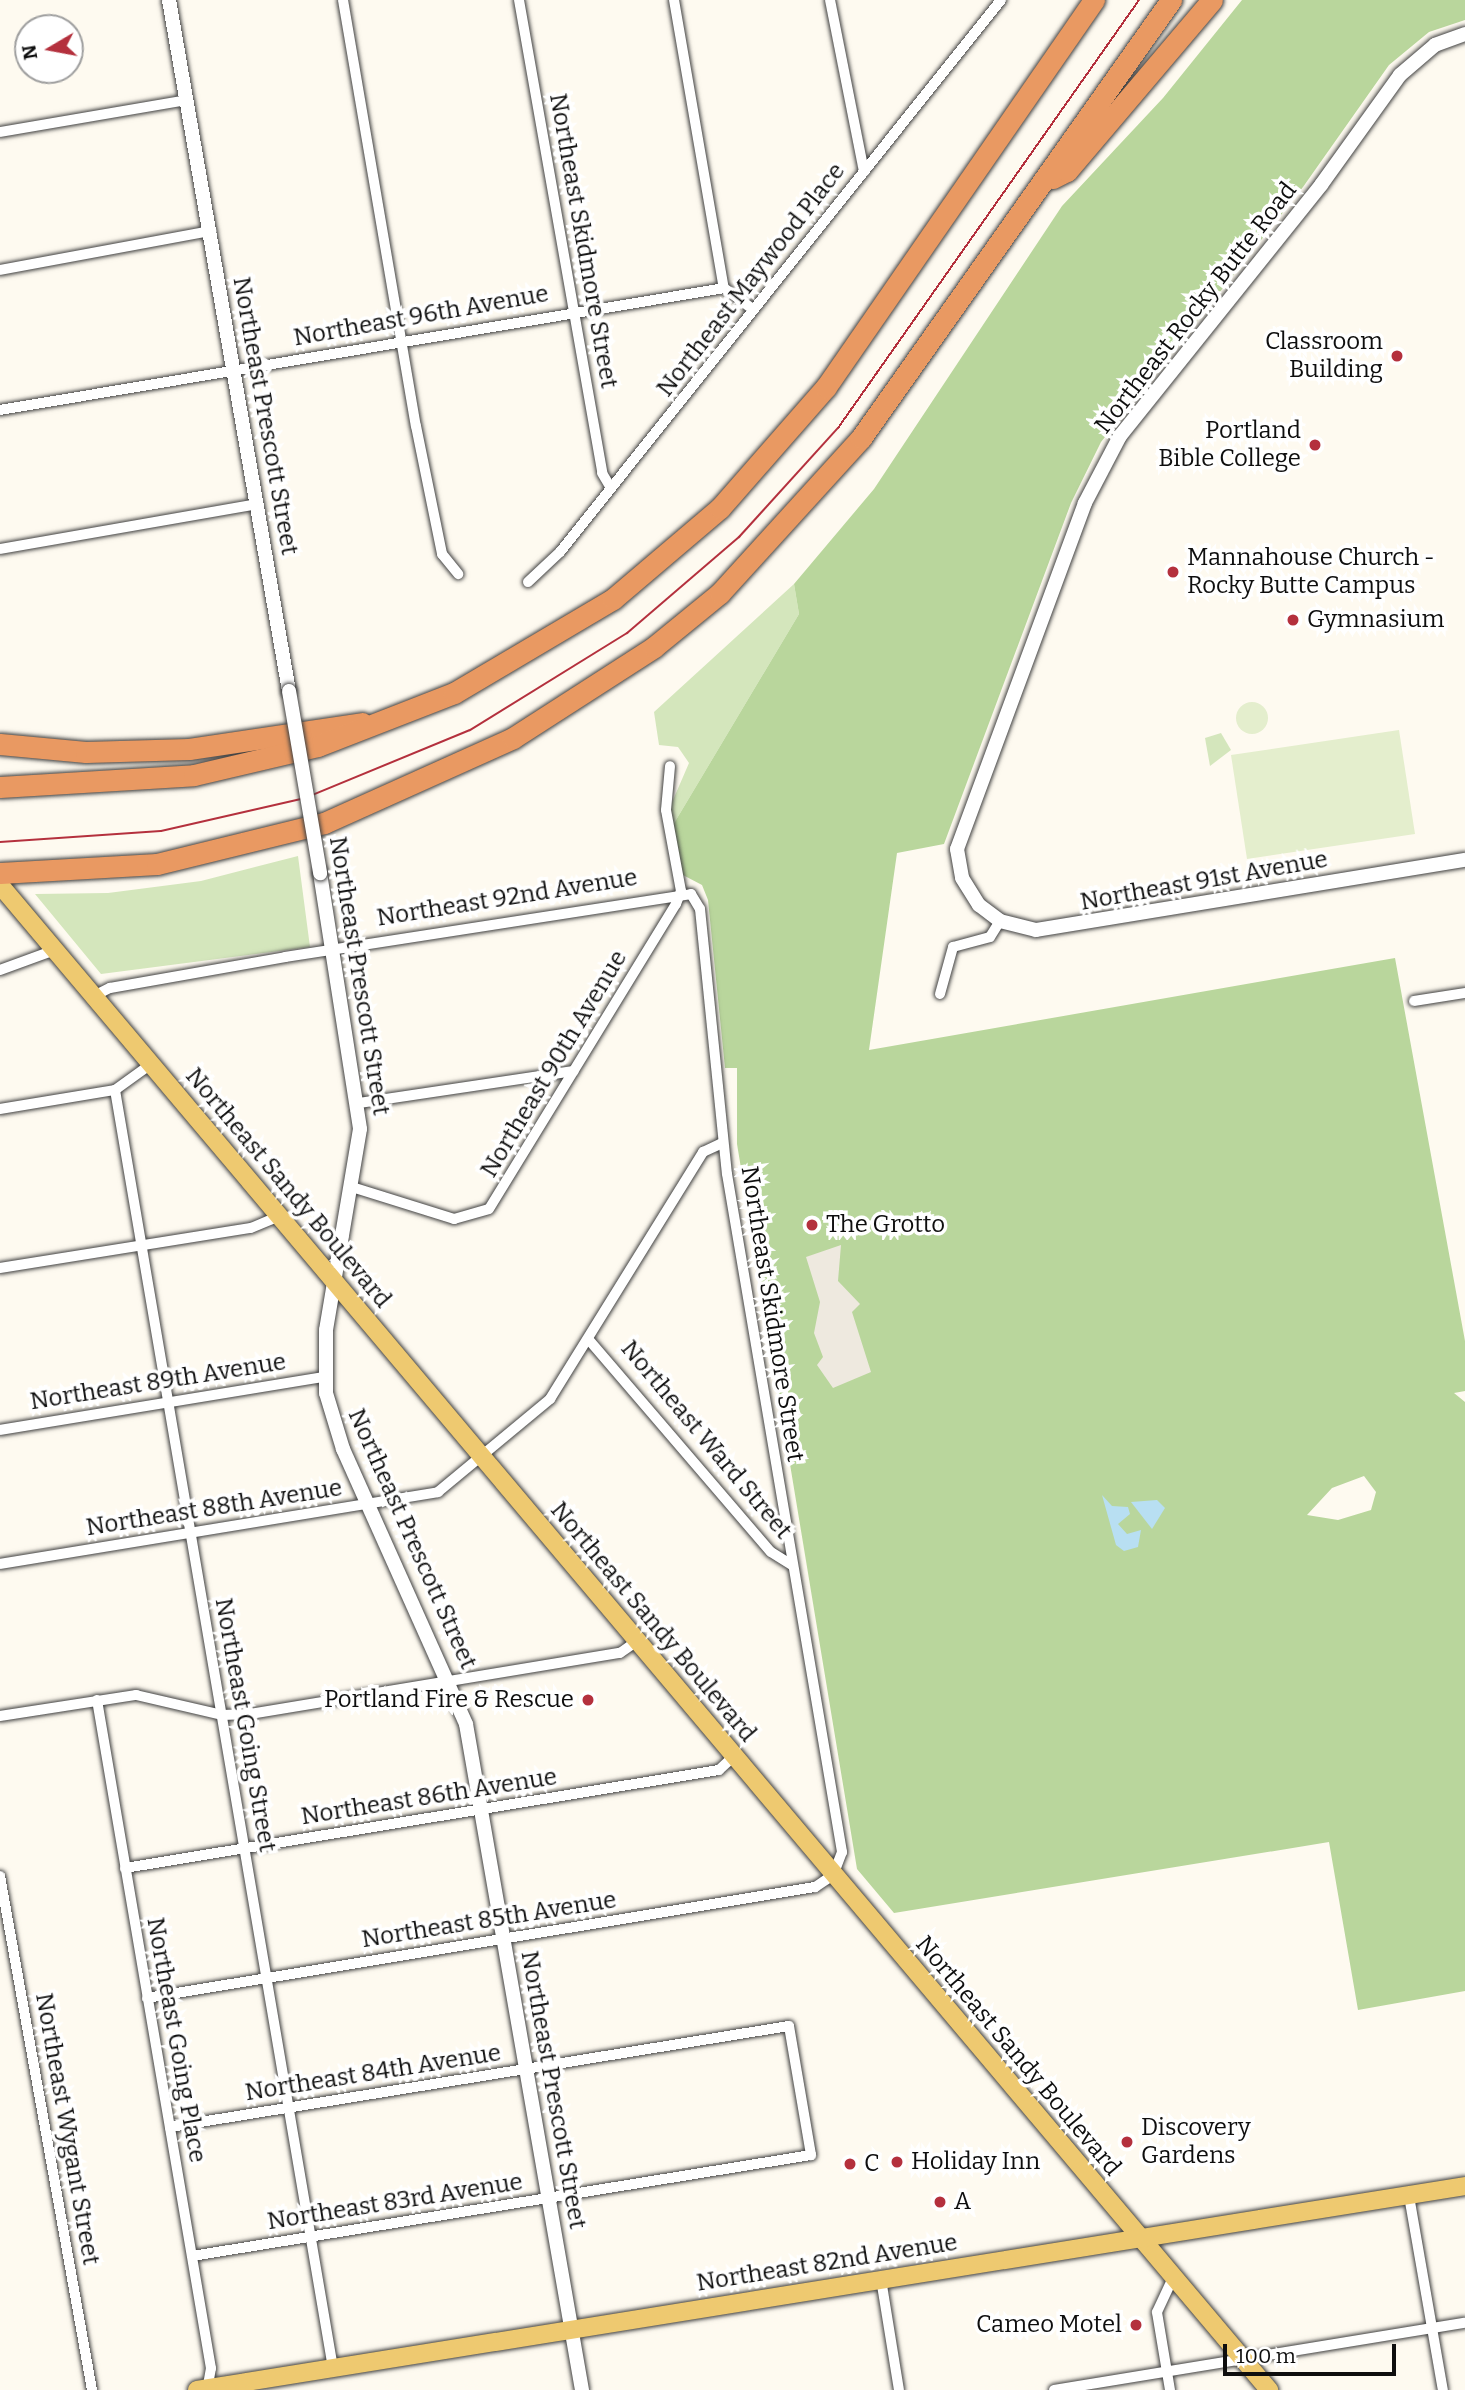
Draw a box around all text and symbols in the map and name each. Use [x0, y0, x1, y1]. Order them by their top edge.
north arrow [14, 14, 84, 84]
text: N [17, 43, 42, 62]
street label: Northeast Skidmore Street [543, 91, 623, 391]
street label: Northeast Maywood Place [651, 158, 851, 402]
street label: Northeast Rocky Butte Road [1089, 177, 1303, 439]
street label: Northeast Prescott Street [226, 275, 304, 557]
street label: Northeast 96th Avenue [291, 279, 551, 353]
place label: Classroom Building [1265, 328, 1383, 384]
marker: Classroom Building [1389, 348, 1405, 364]
place label: Portland Bible College [1158, 417, 1301, 473]
marker: Portland Bible College [1307, 437, 1323, 453]
place label: Mannahouse Church - Rocky Butte Campus [1187, 544, 1435, 600]
marker: Mannahouse Church - Rocky Butte Campus [1165, 564, 1181, 580]
place label: Gymnasium [1307, 606, 1444, 634]
marker: Gymnasium [1285, 612, 1301, 628]
street label: Northeast Prescott Street [323, 835, 395, 1117]
street label: Northeast 91st Avenue [1078, 845, 1330, 917]
street label: Northeast 92nd Avenue [375, 863, 639, 933]
street label: Northeast 90th Avenue [475, 945, 633, 1183]
street label: Northeast Sandy Boulevard [179, 1062, 397, 1314]
street label: Northeast Skidmore Street [734, 1164, 810, 1464]
place label: The Grotto [826, 1211, 945, 1239]
marker: The Grotto [804, 1217, 820, 1233]
street label: Northeast Ward Street [615, 1335, 797, 1545]
street label: Northeast 89th Avenue [28, 1348, 288, 1416]
street label: Northeast Prescott Street [342, 1404, 482, 1674]
street label: Northeast 88th Avenue [84, 1474, 344, 1542]
street label: Northeast Sandy Boulevard [544, 1496, 762, 1748]
street label: Northeast Going Street [208, 1596, 282, 1854]
place label: Portland Fire & Rescue [324, 1686, 574, 1714]
marker: Portland Fire & Rescue [580, 1692, 596, 1708]
street label: Northeast 86th Avenue [299, 1763, 559, 1831]
street label: Northeast 85th Avenue [360, 1886, 618, 1954]
street label: Northeast Going Place [140, 1915, 212, 2165]
street label: Northeast Sandy Boulevard [909, 1930, 1127, 2182]
street label: Northeast Prescott Street [514, 1949, 592, 2231]
street label: Northeast Wygant Street [29, 1991, 105, 2267]
street label: Northeast 84th Avenue [243, 2039, 503, 2107]
place label: Discovery Gardens [1141, 2114, 1251, 2170]
marker: Discovery Gardens [1119, 2134, 1135, 2150]
place label: Holiday Inn [911, 2148, 1040, 2176]
place label: C [864, 2150, 880, 2178]
marker: Holiday Inn [889, 2154, 905, 2170]
marker: C [842, 2156, 858, 2172]
street label: Northeast 83rd Avenue [265, 2168, 525, 2236]
place label: A [954, 2188, 971, 2216]
marker: A [932, 2194, 948, 2210]
street label: Northeast 82nd Avenue [695, 2228, 959, 2298]
place label: Cameo Motel [976, 2311, 1122, 2339]
marker: Cameo Motel [1128, 2317, 1144, 2333]
scale bar [1227, 2330, 1400, 2374]
text: 100 m [1236, 2343, 1296, 2369]

